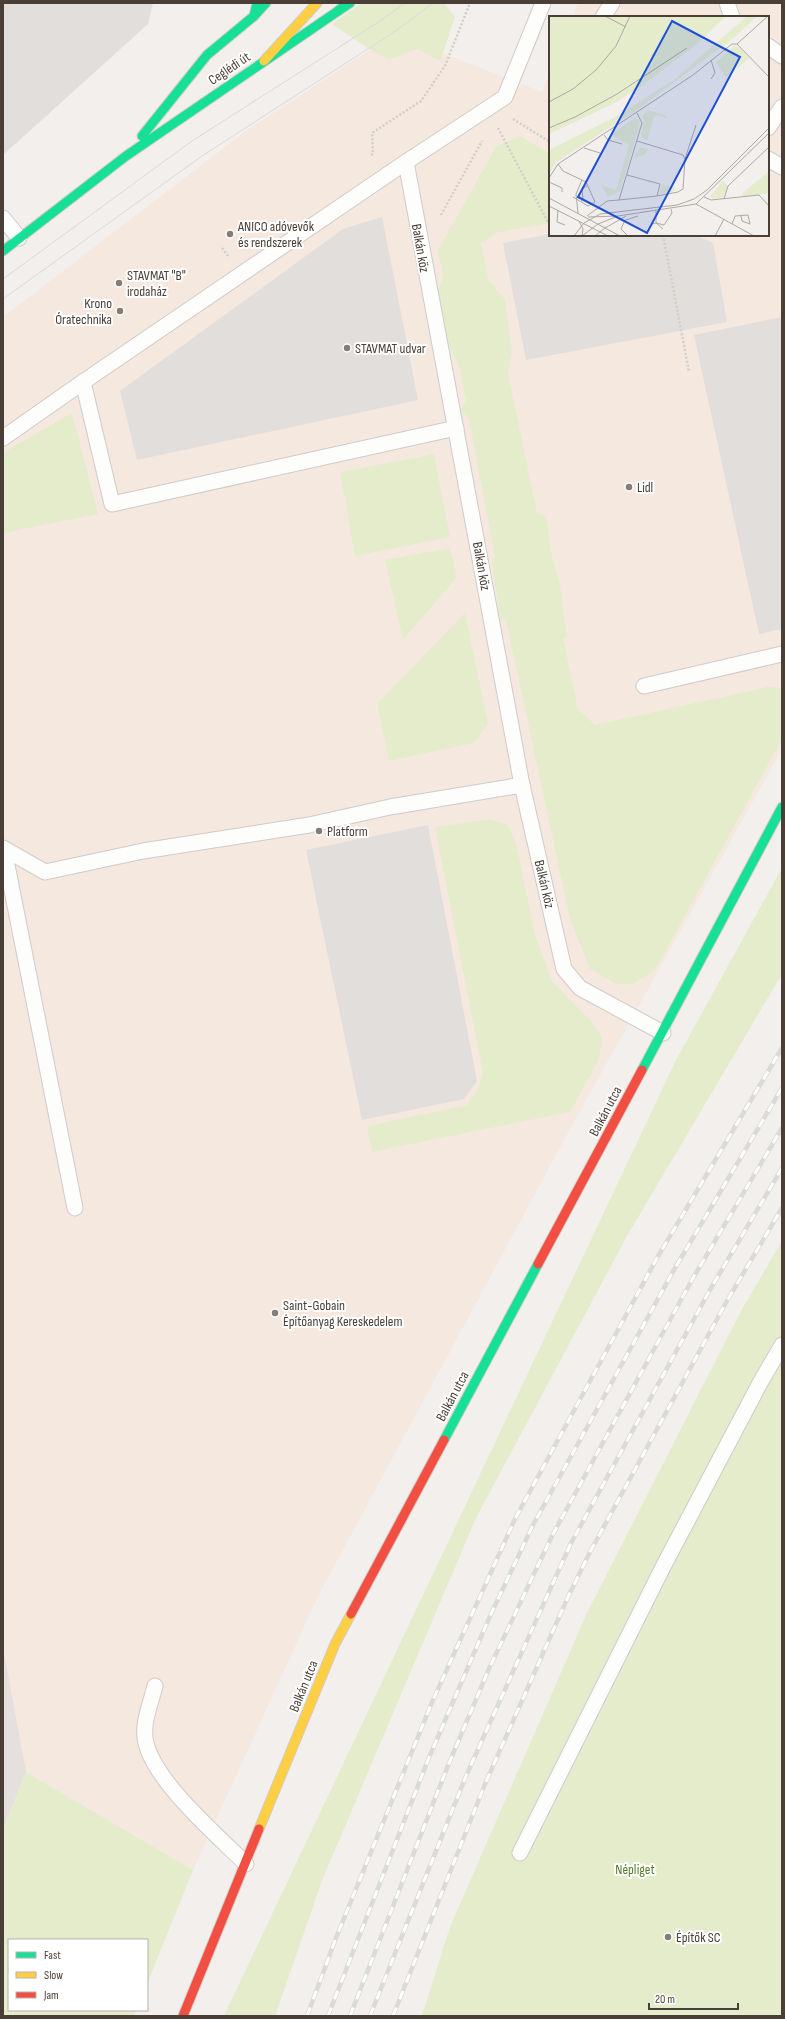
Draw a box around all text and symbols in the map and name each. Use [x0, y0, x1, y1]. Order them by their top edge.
inset map [549, 16, 769, 236]
street label: Ceglédi út [205, 48, 253, 89]
place label: ANICO adóvevők és rendszerek [237, 218, 315, 251]
street label: Balkán köz [408, 222, 433, 274]
marker: ANICO adóvevők és rendszerek [225, 229, 235, 239]
place label: STAVMAT "B" irodaház [127, 267, 186, 300]
marker: STAVMAT "B" irodaház [114, 278, 124, 288]
place label: Krono Óratechnika [55, 295, 112, 328]
marker: Krono Óratechnika [115, 306, 125, 316]
place label: STAVMAT udvar [355, 340, 426, 357]
marker: STAVMAT udvar [342, 343, 352, 353]
place label: Lidl [637, 479, 653, 496]
marker: Lidl [624, 482, 634, 492]
street label: Balkán köz [469, 540, 494, 592]
place label: Platform [327, 823, 368, 840]
marker: Platform [314, 826, 324, 836]
street label: Balkán köz [531, 858, 558, 910]
street label: Balkán utca [585, 1083, 626, 1139]
place label: Saint-Gobain Építőanyag Kereskedelem [283, 1297, 402, 1330]
marker: Saint-Gobain Építőanyag Kereskedelem [270, 1308, 280, 1318]
street label: Balkán utca [432, 1368, 473, 1424]
street label: Balkán utca [285, 1658, 321, 1714]
park label: Népliget [615, 1861, 655, 1878]
place label: Építők SC [676, 1929, 721, 1946]
marker: Építők SC [663, 1932, 673, 1942]
legend [8, 1939, 148, 2011]
text: Fast [44, 1948, 61, 1963]
text: Slow [44, 1968, 63, 1983]
scale bar [649, 1985, 738, 2011]
text: Jam [43, 1988, 59, 2003]
text: 20 m [655, 1992, 675, 2007]

